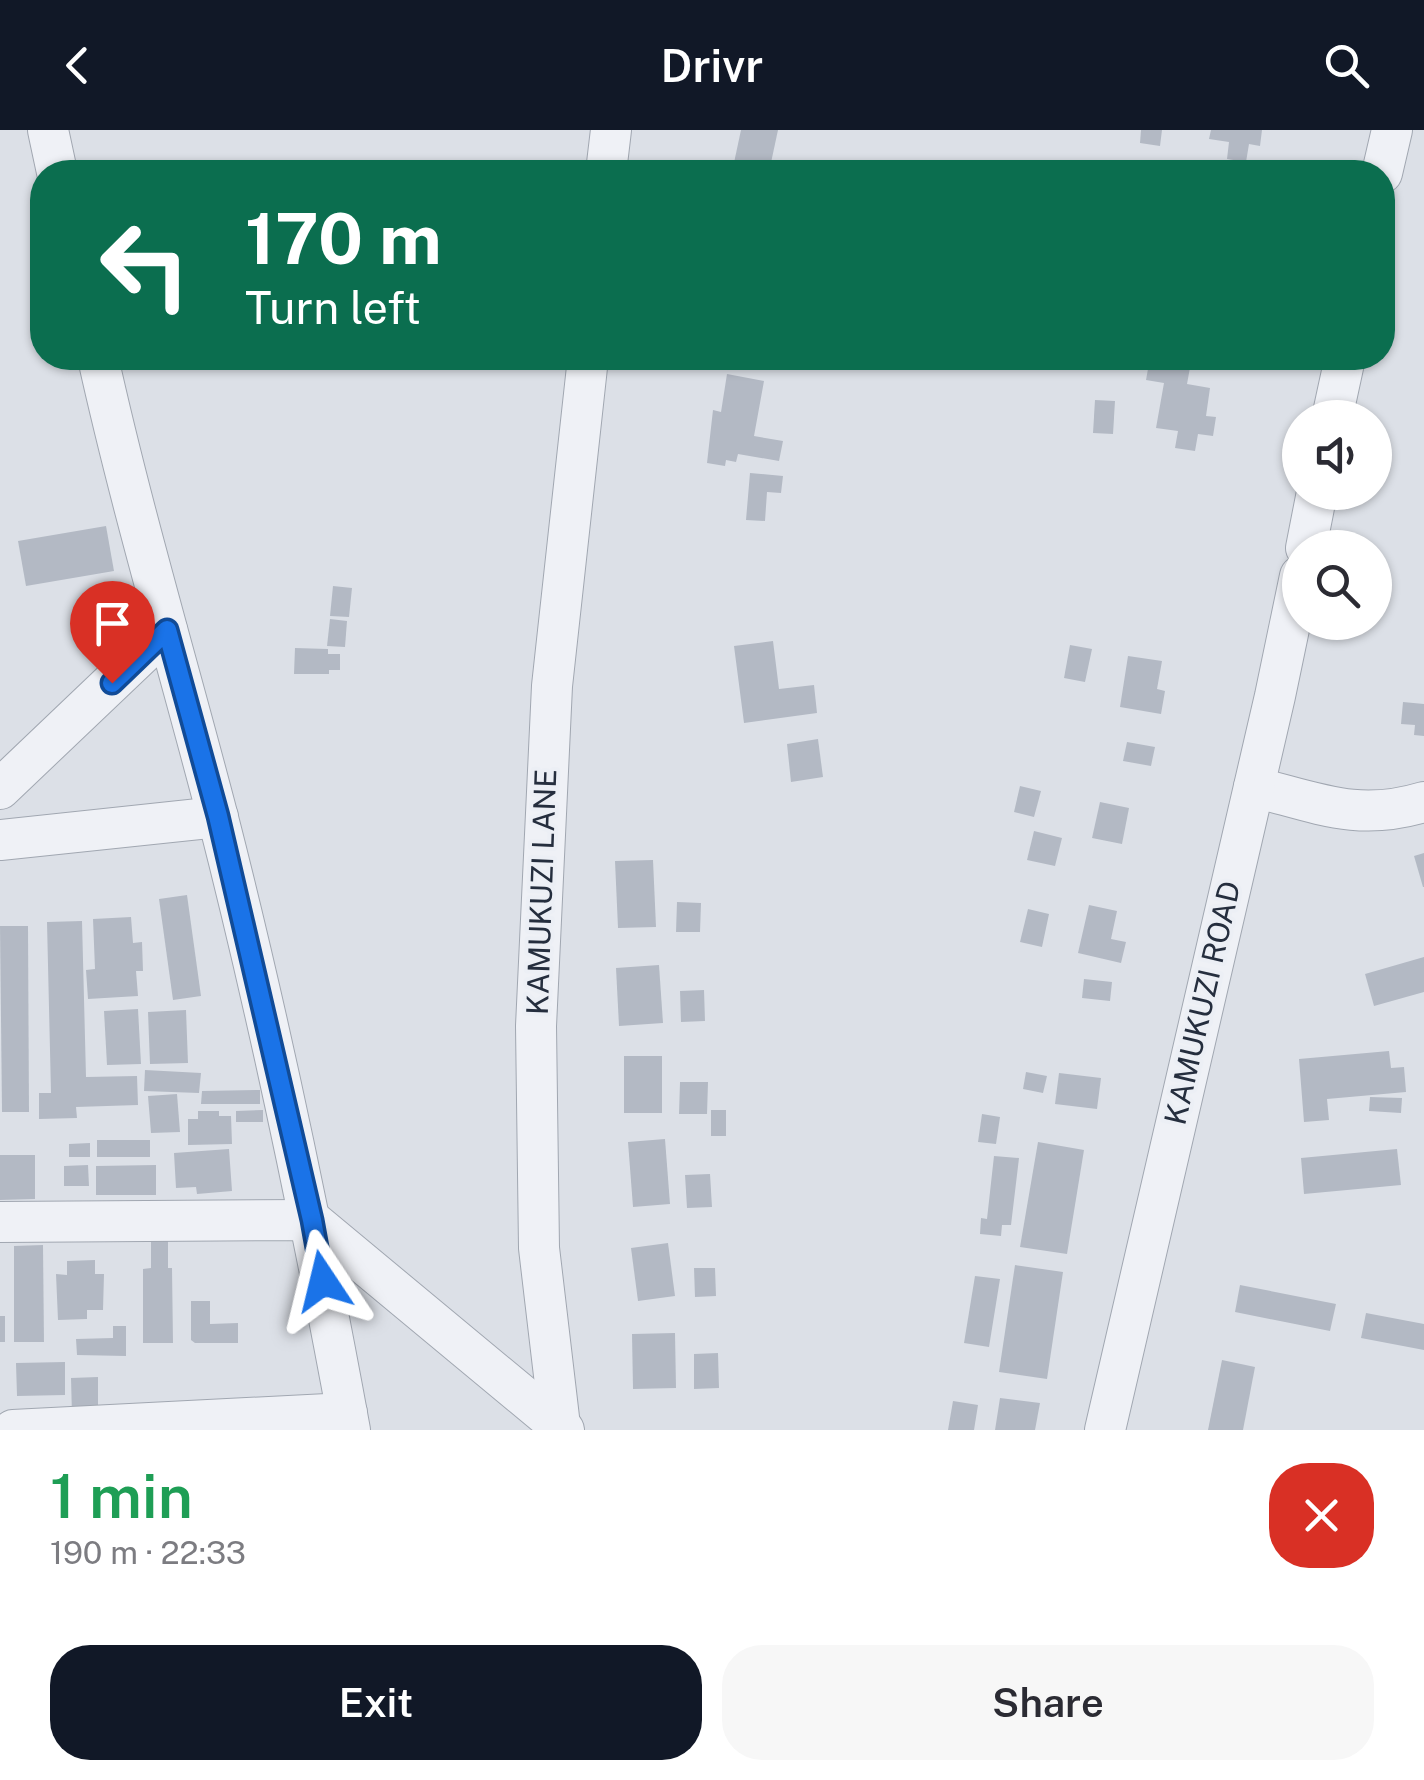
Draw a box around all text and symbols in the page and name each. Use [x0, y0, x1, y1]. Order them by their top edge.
icon: back [50, 38, 105, 93]
icon: search [1319, 38, 1374, 93]
text: Drivr [661, 39, 763, 92]
text: 170 m [245, 197, 442, 280]
icon: left [80, 200, 210, 330]
text: Turn left [245, 281, 421, 334]
map controls [1282, 400, 1392, 640]
button: sound [1282, 400, 1392, 510]
button: search [1282, 530, 1392, 640]
pin [70, 581, 155, 684]
icon: arrive [85, 596, 140, 651]
street label: KAMUKUZI LANE [519, 768, 563, 1015]
street label: KAMUKUZI ROAD [1157, 878, 1248, 1128]
position arrow [271, 1229, 375, 1333]
text: 1 min [50, 1461, 193, 1532]
button: close [1269, 1463, 1374, 1568]
text: 190 m · 22:33 [50, 1534, 246, 1571]
button: Exit [50, 1645, 702, 1760]
button: Share [722, 1645, 1374, 1760]

